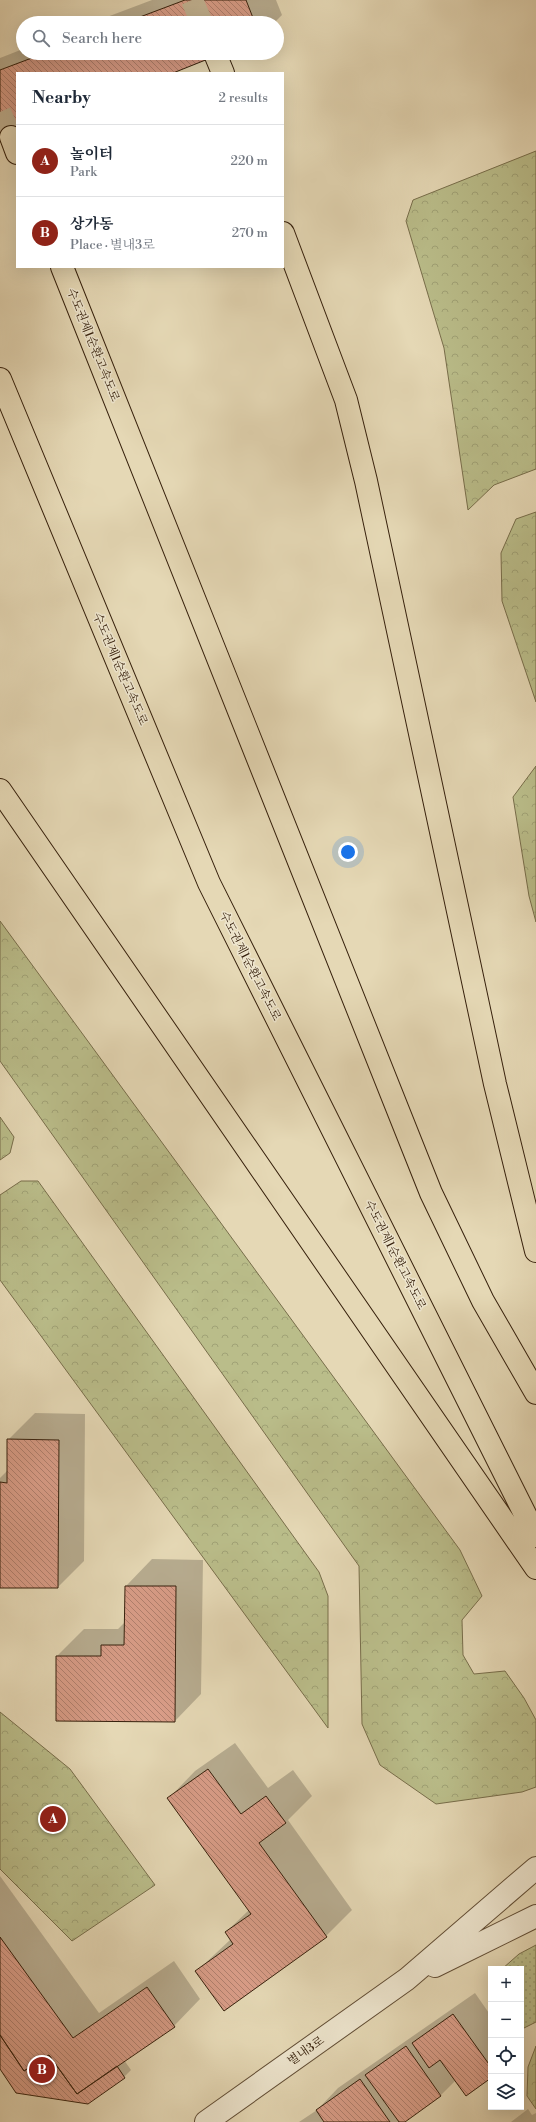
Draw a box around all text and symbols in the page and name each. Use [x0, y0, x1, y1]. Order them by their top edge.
search box [16, 16, 284, 60]
icon: search [30, 27, 52, 49]
text: Search here [62, 29, 142, 48]
text: Nearby [32, 87, 91, 109]
text: 2 results [219, 90, 268, 106]
text: 놀이터 [70, 145, 113, 164]
text: A [40, 153, 50, 169]
text: 220 m [230, 153, 268, 169]
text: Park [70, 164, 97, 180]
text: 상가동 [70, 215, 113, 234]
text: B [40, 225, 50, 241]
text: 270 m [232, 225, 268, 241]
text: Place · 별내3로 [70, 237, 155, 253]
street label: 수도권제1순환고속도로 [63, 286, 123, 404]
street label: 수도권제1순환고속도로 [89, 610, 151, 728]
your location [338, 842, 358, 862]
street label: 수도권제1순환고속도로 [216, 909, 284, 1024]
street label: 수도권제1순환고속도로 [361, 1198, 429, 1313]
pin: A [40, 1804, 66, 1834]
map controls [488, 1966, 524, 2110]
button: + [488, 1966, 524, 2002]
button: − [488, 2002, 524, 2038]
street label: 별내3로 [285, 2033, 328, 2069]
button: locate [488, 2038, 524, 2074]
pin: B [29, 2055, 55, 2085]
button: layers [488, 2074, 524, 2110]

